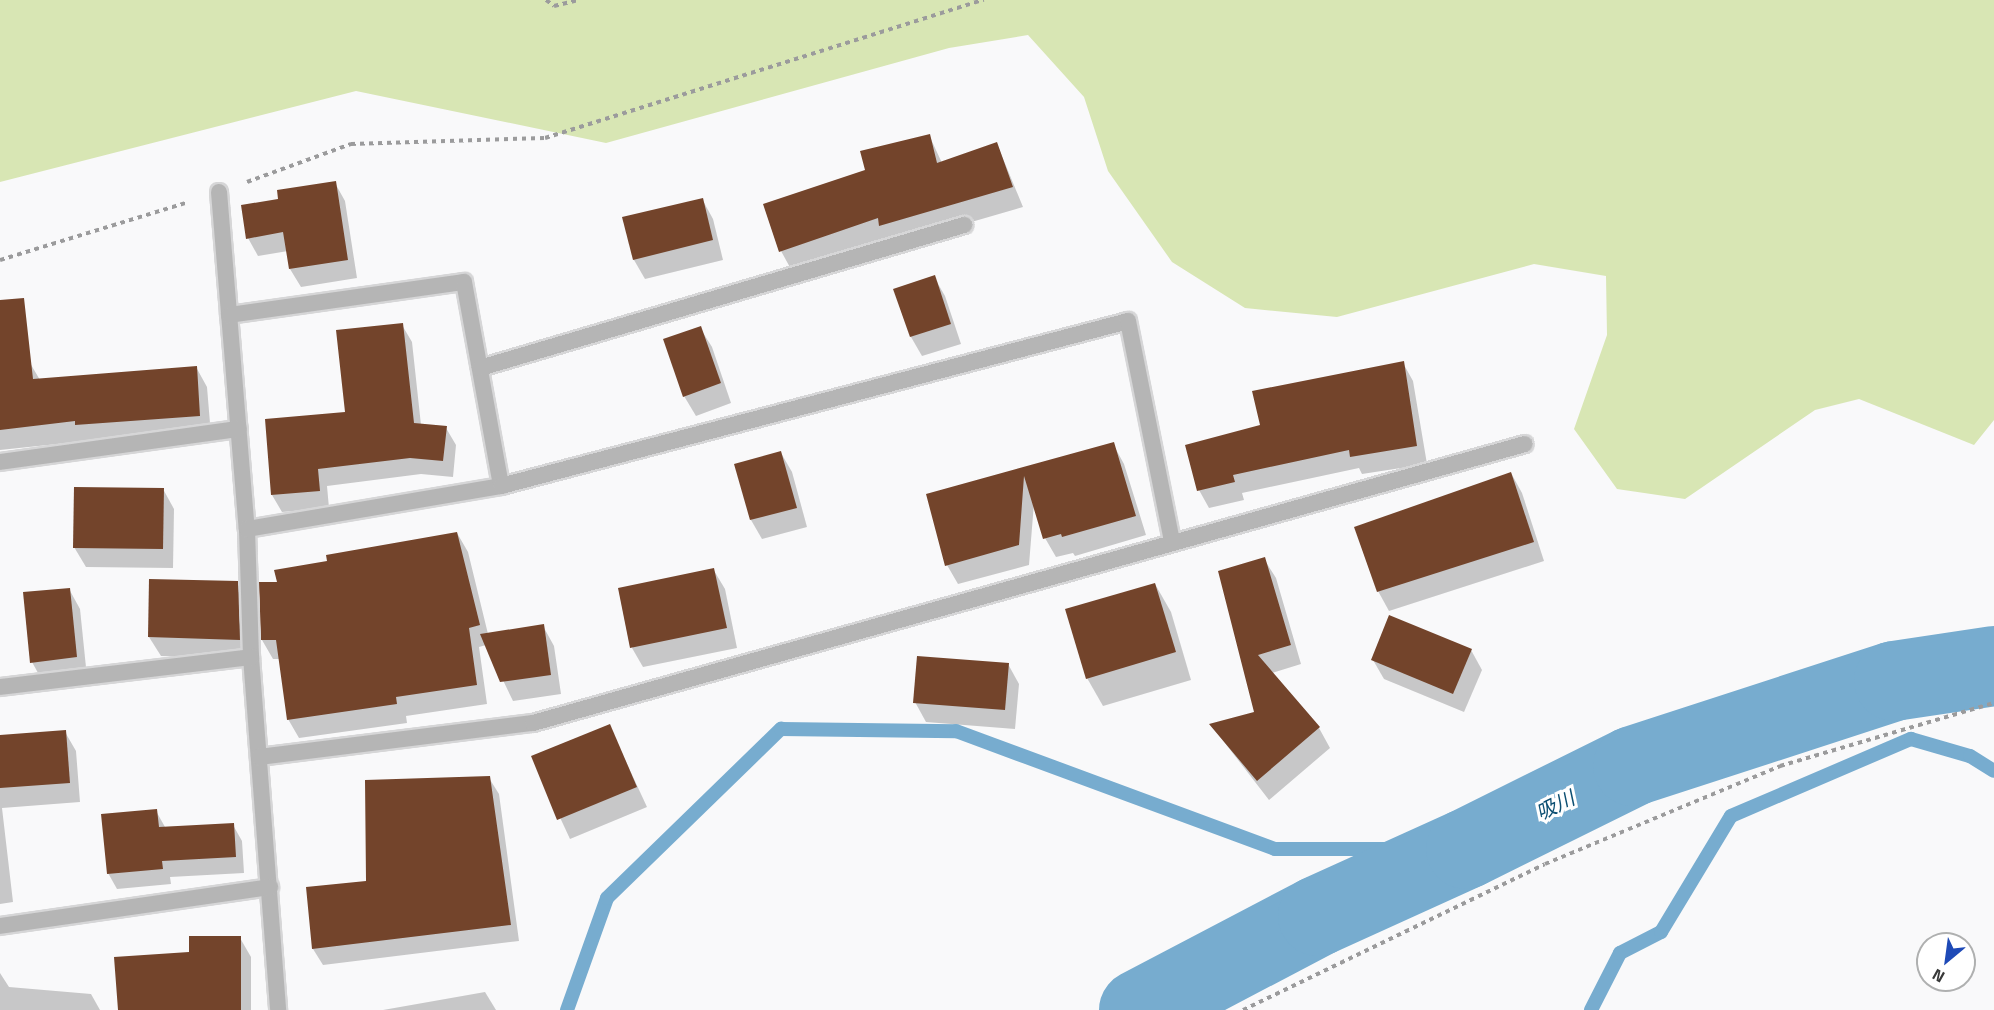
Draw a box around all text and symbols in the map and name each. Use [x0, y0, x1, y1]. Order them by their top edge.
water label: 吸川 [1532, 785, 1578, 825]
north arrow [1916, 932, 1976, 992]
text: N [1928, 963, 1949, 989]

